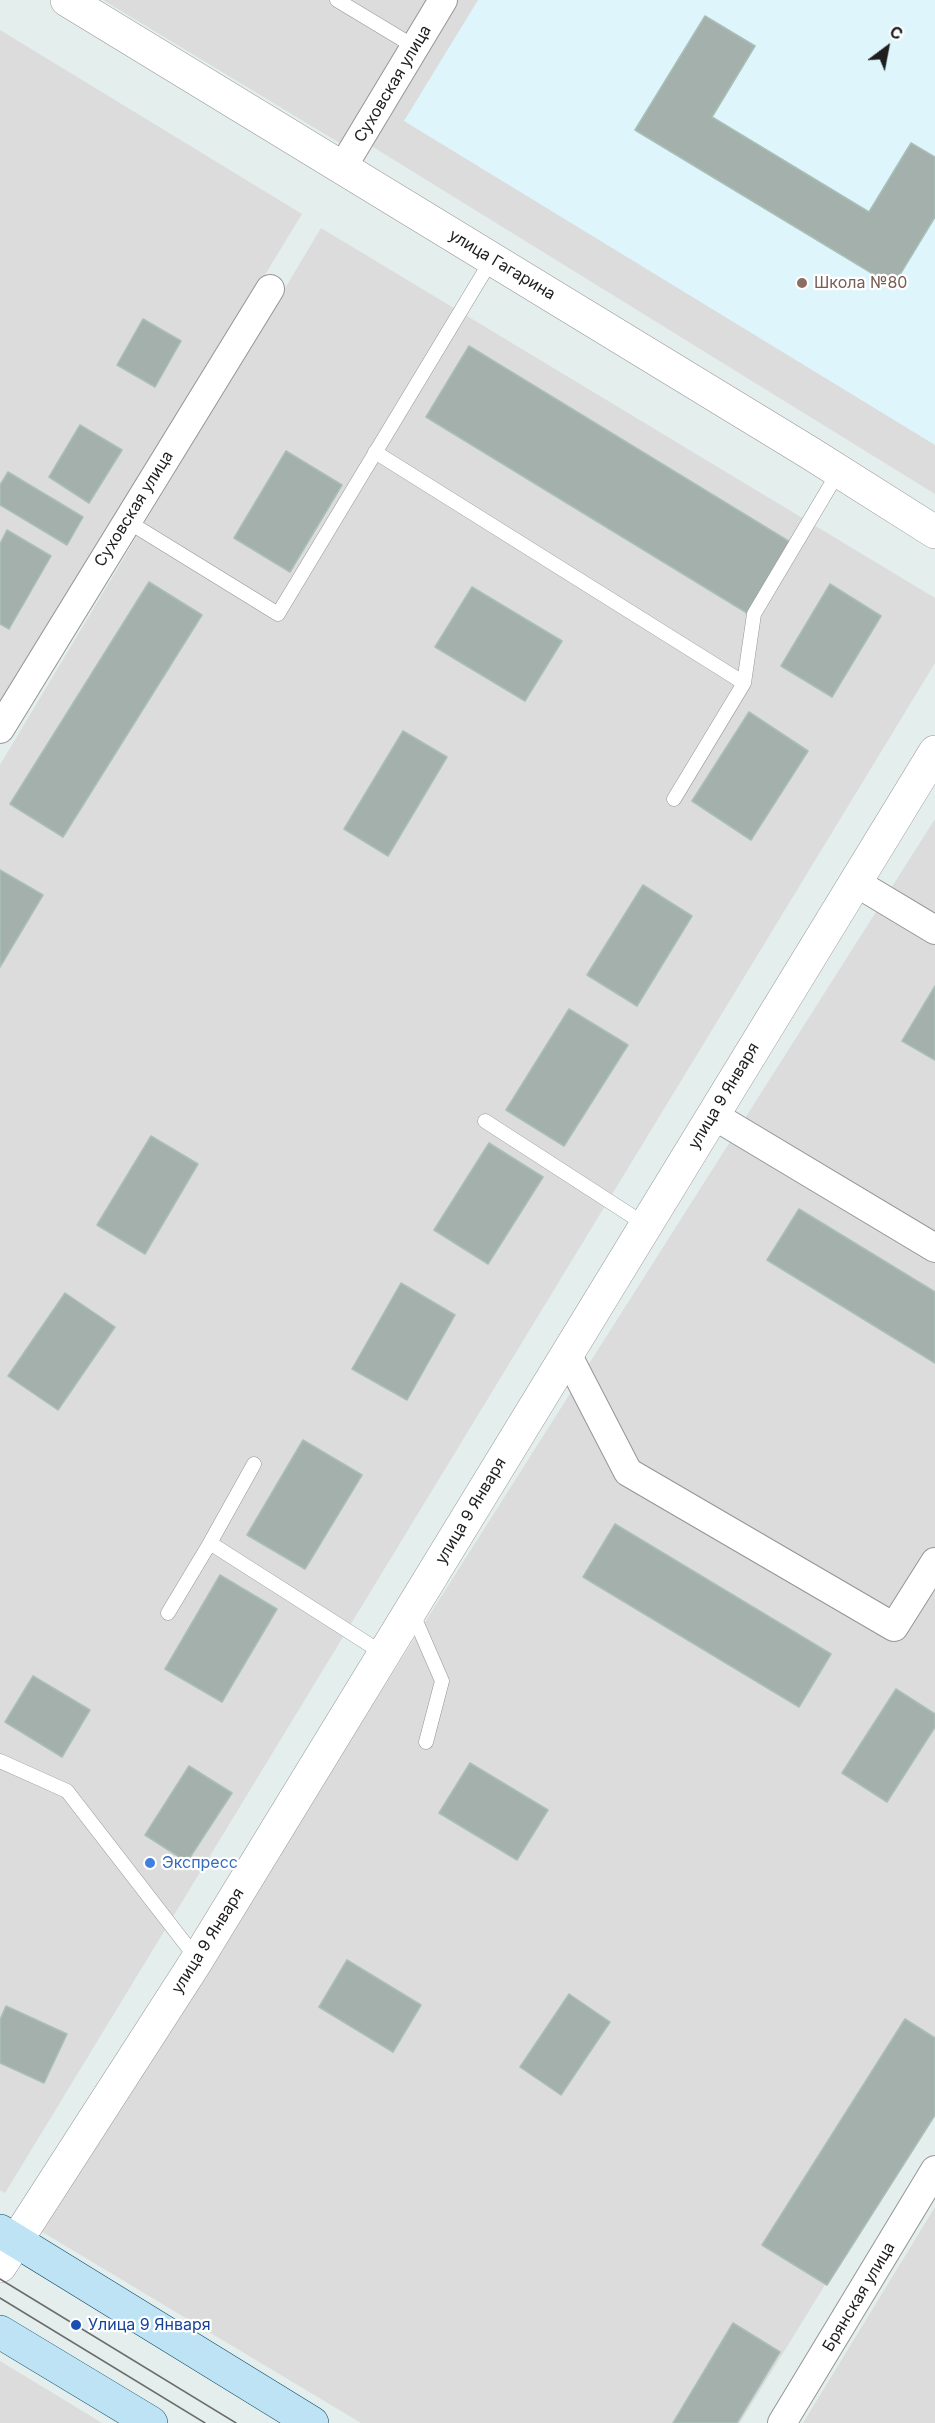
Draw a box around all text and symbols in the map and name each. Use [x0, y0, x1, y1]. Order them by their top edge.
north arrow [857, 18, 917, 78]
text: С [886, 21, 907, 44]
street label: Суховская улица [350, 22, 436, 146]
street label: улица Гагарина [445, 226, 559, 304]
place label: Школа №80 [814, 273, 907, 293]
marker: Школа №80 [795, 276, 809, 290]
street label: Суховская улица [91, 447, 177, 571]
street label: улица 9 Января [685, 1039, 763, 1153]
street label: улица 9 Января [432, 1454, 510, 1568]
place label: Экспресс [162, 1853, 238, 1873]
marker: Экспресс [143, 1856, 157, 1870]
street label: улица 9 Января [168, 1885, 248, 1997]
street label: Брянская улица [819, 2239, 899, 2355]
place label: Улица 9 Января [88, 2315, 211, 2335]
marker: Улица 9 Января [69, 2318, 83, 2332]

